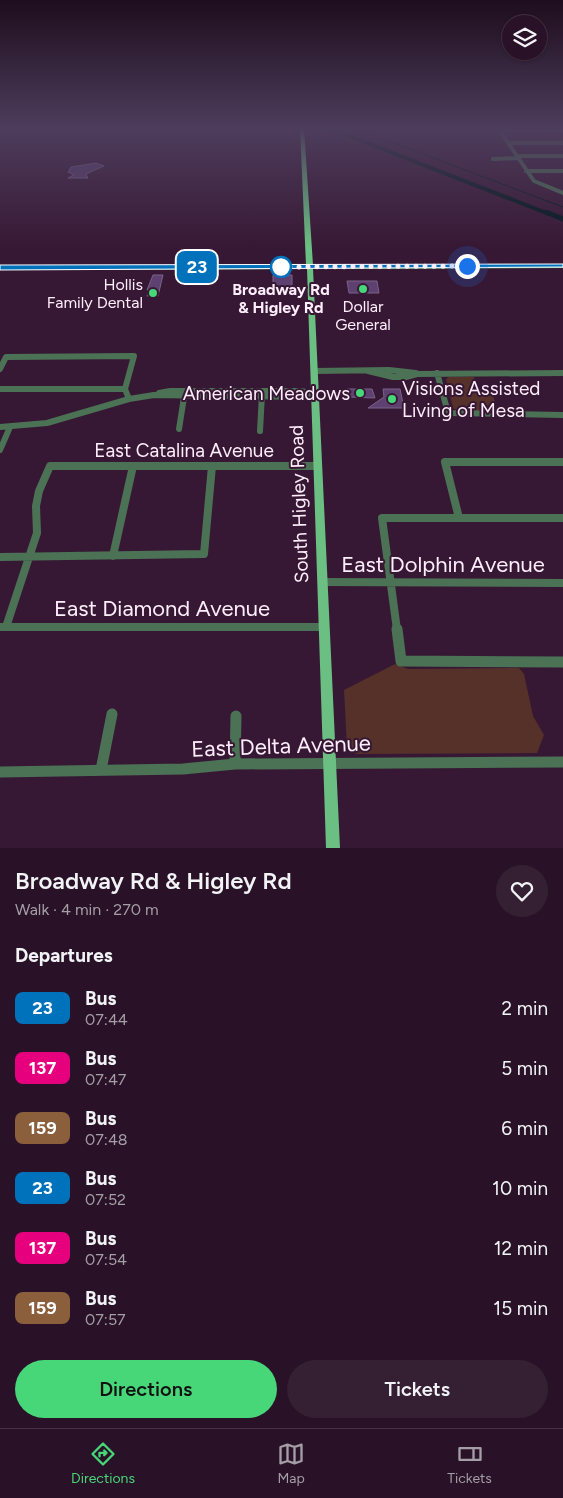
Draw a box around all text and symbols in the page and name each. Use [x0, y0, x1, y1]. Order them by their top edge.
map controls [502, 15, 547, 60]
button: layers [502, 15, 547, 60]
line badge: 23 [174, 251, 220, 283]
your location [455, 254, 480, 279]
text: 23 [187, 256, 207, 278]
marker: Broadway Rd & Higley Rd [270, 256, 292, 278]
place label: Hollis Family Dental [47, 275, 143, 312]
place label: Broadway Rd & Higley Rd [232, 280, 330, 317]
marker: Dollar General [357, 283, 369, 295]
marker: Hollis Family Dental [147, 287, 159, 299]
place label: Dollar General [335, 297, 391, 334]
place label: Visions Assisted Living of Mesa [402, 377, 540, 422]
place label: American Meadows [183, 382, 350, 405]
marker: American Meadows [354, 387, 366, 399]
marker: Visions Assisted Living of Mesa [386, 393, 398, 405]
street label: South Higley Road [285, 424, 313, 584]
street label: East Catalina Avenue [94, 439, 274, 462]
street label: East Dolphin Avenue [341, 551, 545, 578]
street label: East Diamond Avenue [54, 595, 270, 622]
street label: East Delta Avenue [191, 729, 371, 763]
button: heart [496, 865, 548, 917]
text: Broadway Rd & Higley Rd [15, 866, 292, 895]
text: Walk · 4 min · 270 m [15, 900, 159, 919]
text: Departures [15, 944, 113, 967]
text: Bus [85, 987, 116, 1010]
text: 23 [32, 997, 53, 1019]
text: 2 min [502, 997, 548, 1020]
text: 07:44 [85, 1010, 128, 1029]
text: Bus [85, 1047, 116, 1070]
text: 137 [29, 1057, 56, 1079]
text: 5 min [501, 1057, 548, 1080]
text: 07:47 [85, 1070, 126, 1089]
text: Bus [85, 1107, 116, 1130]
text: 159 [28, 1117, 57, 1139]
text: 6 min [501, 1117, 548, 1140]
text: 07:48 [85, 1130, 128, 1149]
text: Bus [85, 1167, 116, 1190]
text: 23 [32, 1177, 53, 1199]
text: 10 min [492, 1177, 548, 1200]
text: 07:52 [85, 1190, 126, 1209]
text: Bus [85, 1227, 116, 1250]
text: 137 [29, 1237, 56, 1259]
text: 12 min [494, 1237, 548, 1260]
text: 07:54 [85, 1250, 127, 1269]
text: Bus [85, 1287, 116, 1310]
text: 159 [28, 1297, 57, 1319]
text: 15 min [493, 1297, 548, 1320]
text: 07:57 [85, 1310, 126, 1329]
button: Directions [15, 1360, 277, 1418]
button: Tickets [287, 1360, 548, 1418]
tab: Directions [71, 1440, 135, 1487]
tab: Map [277, 1440, 305, 1487]
tab: Tickets [447, 1440, 492, 1487]

